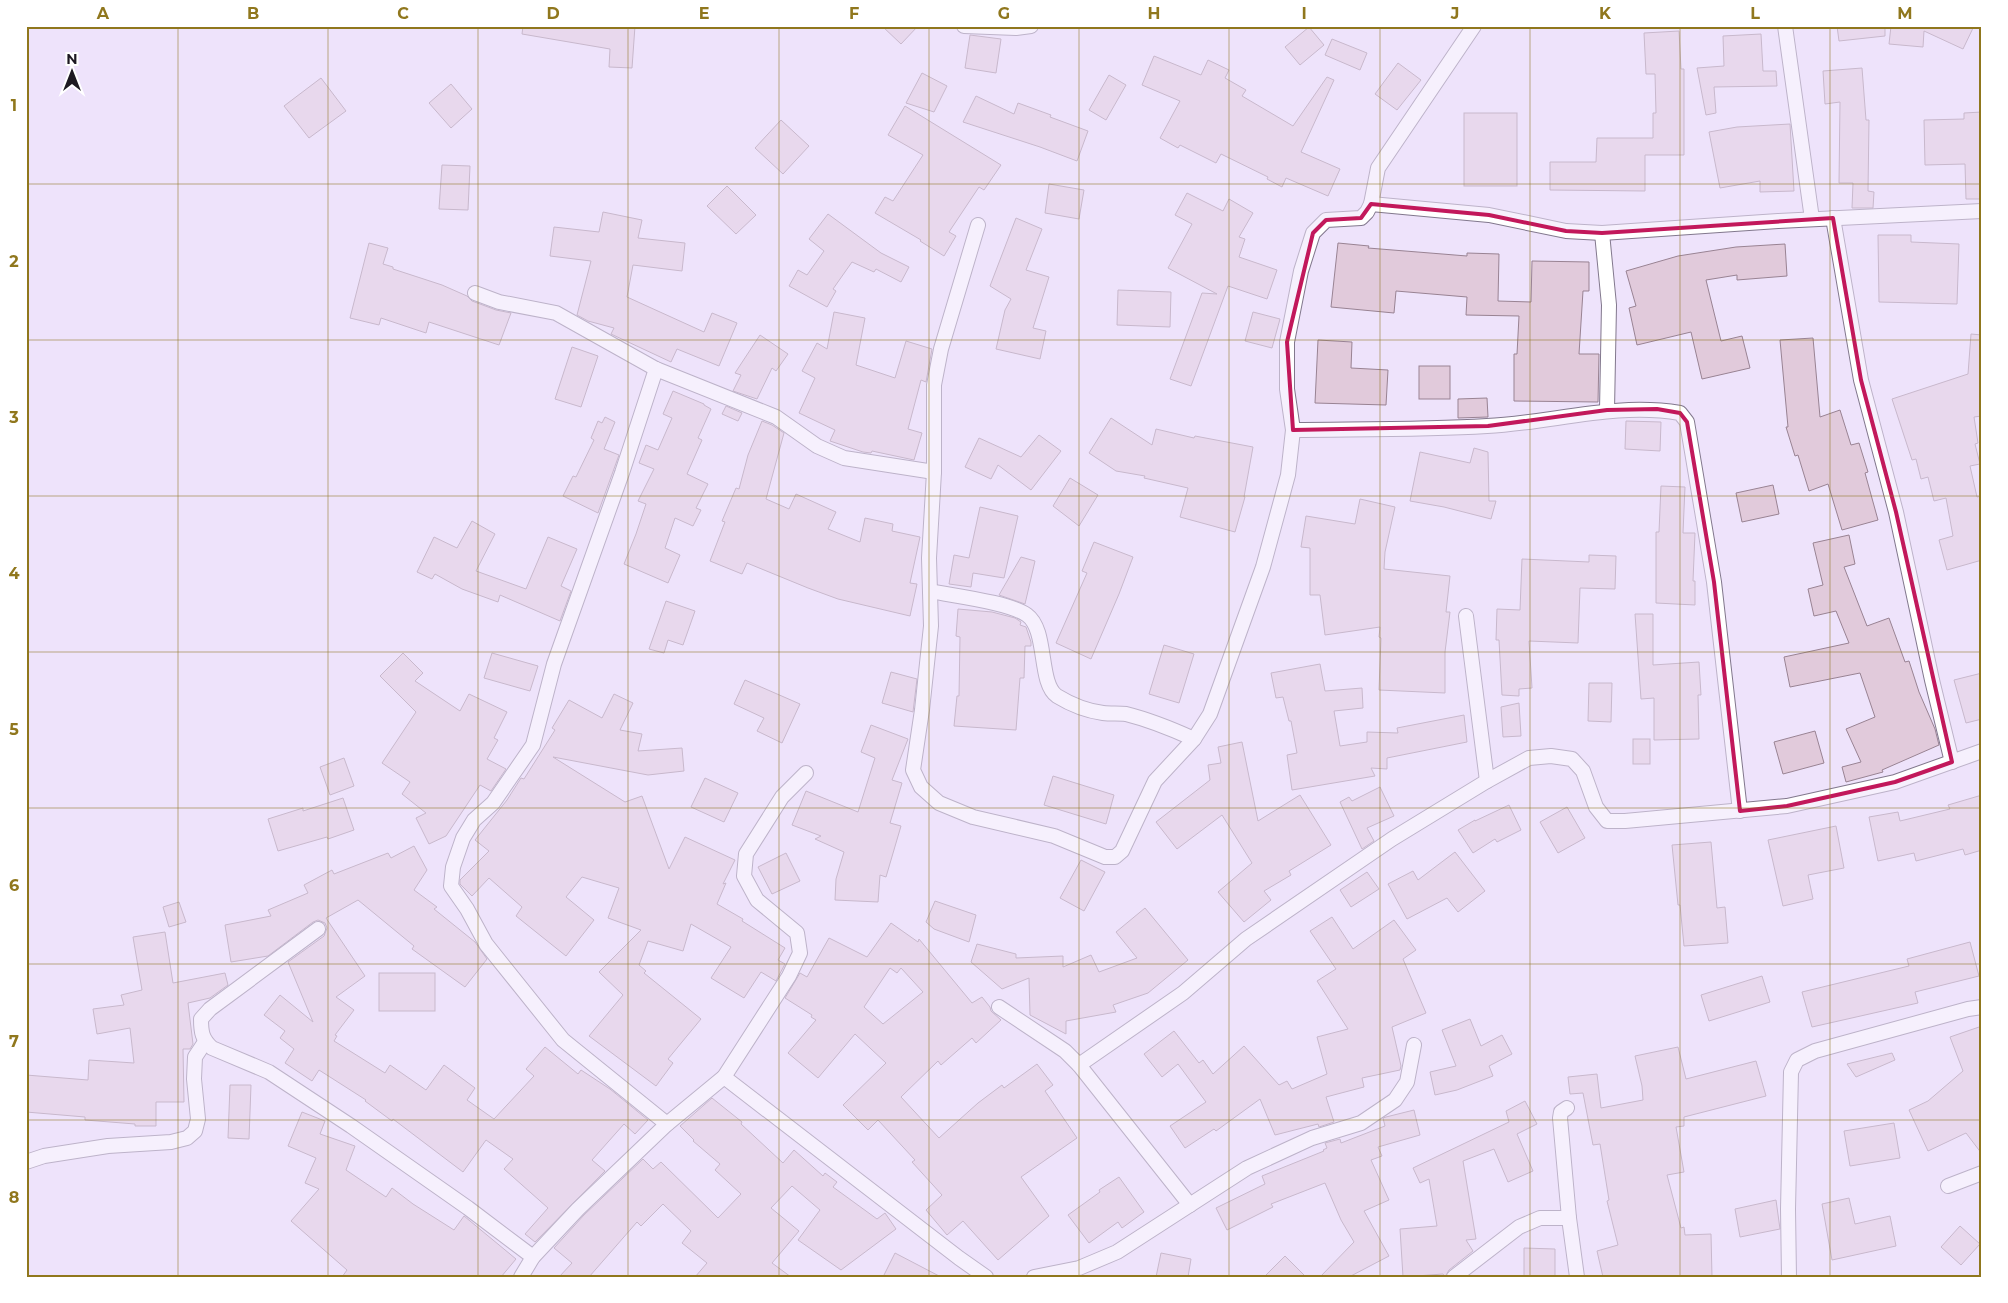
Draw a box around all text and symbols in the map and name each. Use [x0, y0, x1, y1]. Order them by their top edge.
text: A [96, 4, 110, 23]
text: B [247, 4, 259, 23]
text: C [397, 4, 409, 23]
text: D [546, 4, 560, 23]
text: E [699, 4, 709, 23]
text: F [849, 4, 859, 23]
text: G [998, 4, 1010, 23]
text: H [1148, 4, 1160, 23]
text: I [1301, 4, 1307, 23]
text: J [1450, 4, 1459, 23]
text: K [1599, 4, 1612, 23]
text: L [1750, 4, 1760, 23]
text: M [1897, 4, 1913, 23]
north arrow [48, 48, 98, 98]
text: N [66, 50, 78, 68]
text: 1 [11, 96, 17, 115]
text: 2 [9, 252, 19, 271]
text: 3 [8, 408, 19, 427]
text: 4 [8, 564, 20, 583]
text: 5 [9, 720, 19, 739]
text: 6 [9, 876, 19, 895]
text: 7 [9, 1032, 19, 1051]
text: 8 [9, 1188, 19, 1207]

